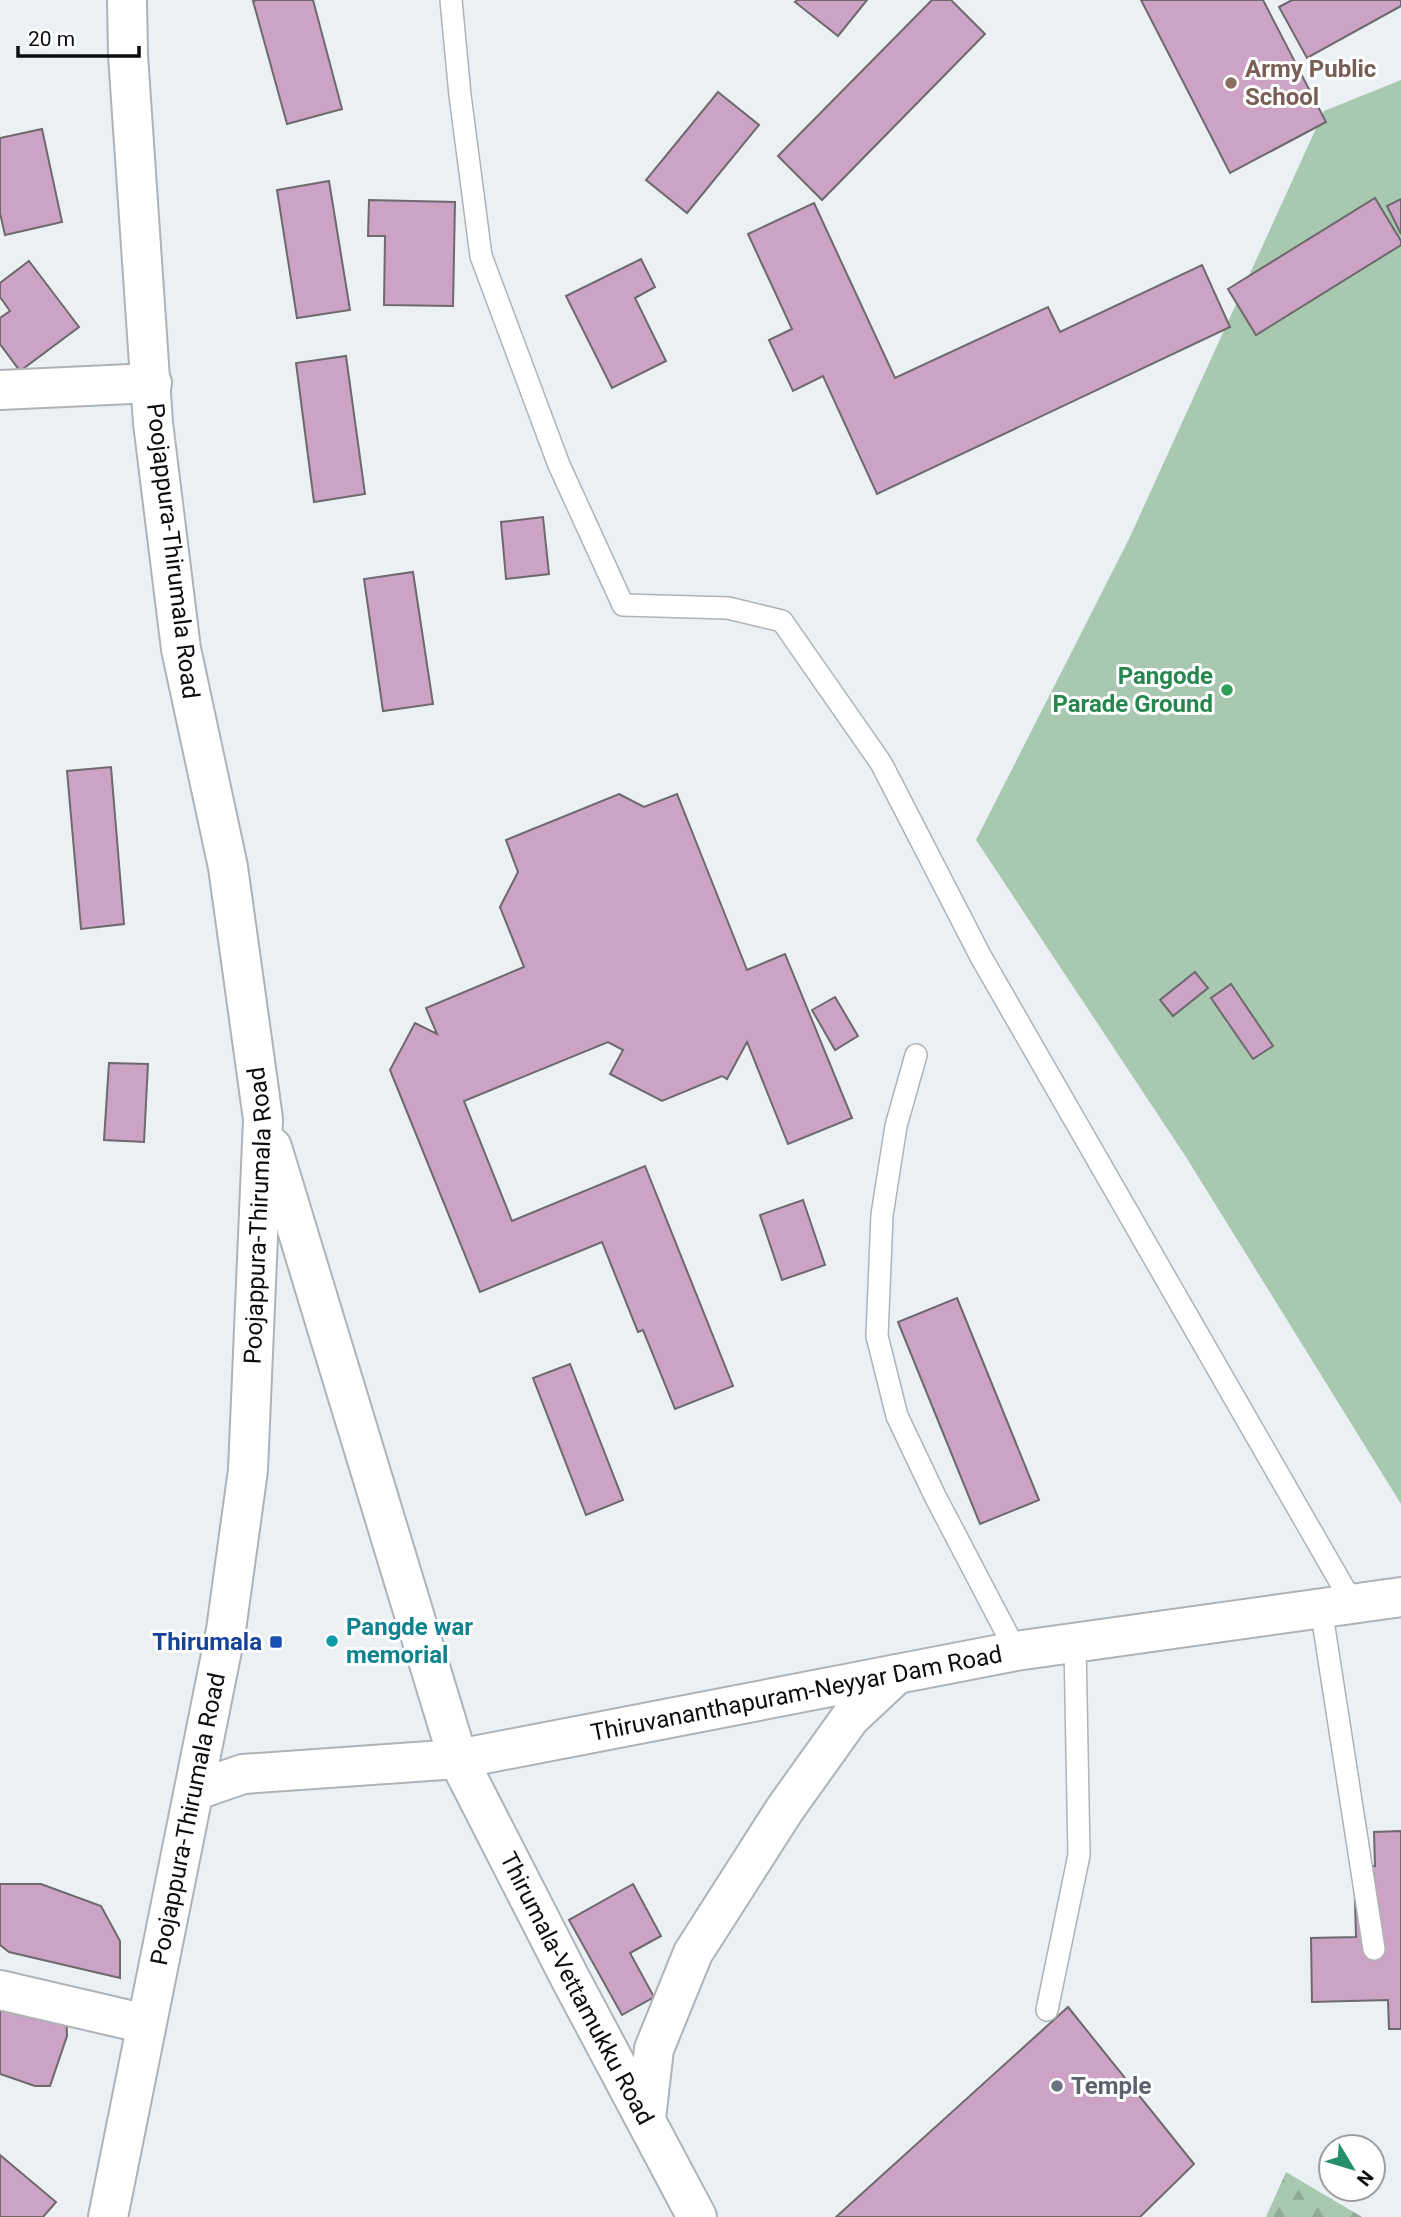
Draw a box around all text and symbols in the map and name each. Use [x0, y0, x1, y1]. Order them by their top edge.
scale bar [18, 14, 138, 58]
text: 20 m [28, 27, 75, 51]
place label: Army Public School [1245, 55, 1376, 111]
marker: Army Public School [1223, 75, 1239, 91]
street label: Poojappura-Thirumala Road [141, 402, 205, 700]
place label: Pangode Parade Ground [1052, 662, 1213, 718]
marker: Pangode Parade Ground [1219, 682, 1235, 698]
street label: Poojappura-Thirumala Road [239, 1065, 277, 1365]
place label: Pangde war memorial [346, 1613, 473, 1669]
place label: Thirumala [152, 1628, 262, 1656]
marker: Pangde war memorial [324, 1633, 340, 1649]
marker: Thirumala [268, 1634, 284, 1650]
street label: Thiruvananthapuram-Neyyar Dam Road [588, 1640, 1004, 1747]
street label: Poojappura-Thirumala Road [145, 1670, 231, 1968]
street label: Thirumala-Vettamukku Road [494, 1847, 659, 2130]
place label: Temple [1071, 2072, 1151, 2100]
marker: Temple [1049, 2078, 1065, 2094]
north arrow [1317, 2133, 1387, 2203]
text: N [1352, 2166, 1378, 2191]

